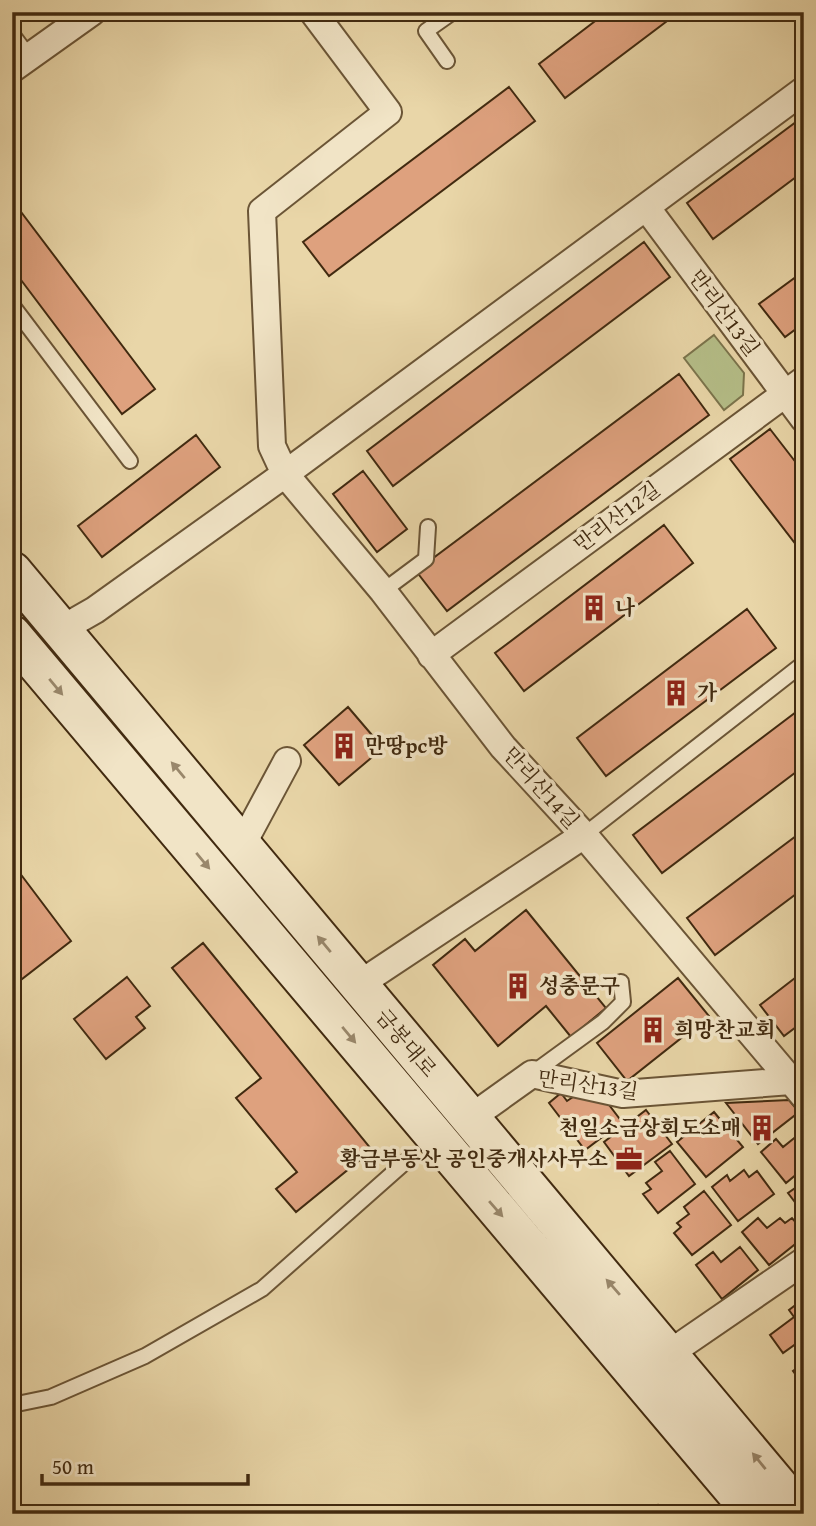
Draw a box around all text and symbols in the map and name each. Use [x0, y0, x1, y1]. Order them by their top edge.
street label: 만리산13길 [682, 263, 767, 363]
street label: 만리산12길 [567, 474, 667, 559]
place label: 나 [615, 592, 636, 623]
building icon: 나 [579, 593, 609, 623]
place label: 가 [697, 677, 718, 708]
building icon: 가 [661, 678, 691, 708]
one-way arrow [48, 679, 63, 696]
place label: 만땅pc방 [365, 730, 448, 761]
building icon: 만땅pc방 [329, 731, 359, 761]
street label: 만리산14길 [496, 740, 587, 836]
one-way arrow [171, 761, 186, 778]
one-way arrow [195, 853, 210, 870]
one-way arrow [317, 936, 332, 953]
place label: 성충문구 [539, 970, 620, 1001]
building icon: 성충문구 [503, 971, 533, 1001]
street label: 금봉대로 [368, 1002, 444, 1084]
place label: 희망찬교회 [674, 1014, 775, 1045]
building icon: 희망찬교회 [638, 1015, 668, 1045]
one-way arrow [341, 1027, 356, 1044]
street label: 만리산13길 [536, 1062, 640, 1107]
place label: 천일소금상회도소매 [558, 1112, 741, 1143]
building icon: 천일소금상회도소매 [747, 1113, 777, 1143]
place label: 황금부동산 공인중개사사무소 [340, 1143, 608, 1174]
office icon: 황금부동산 공인중개사사무소 [614, 1144, 644, 1174]
one-way arrow [488, 1200, 504, 1218]
one-way arrow [606, 1278, 621, 1295]
scale bar [42, 1442, 248, 1486]
text: 50 m [52, 1451, 94, 1482]
one-way arrow [752, 1453, 767, 1470]

